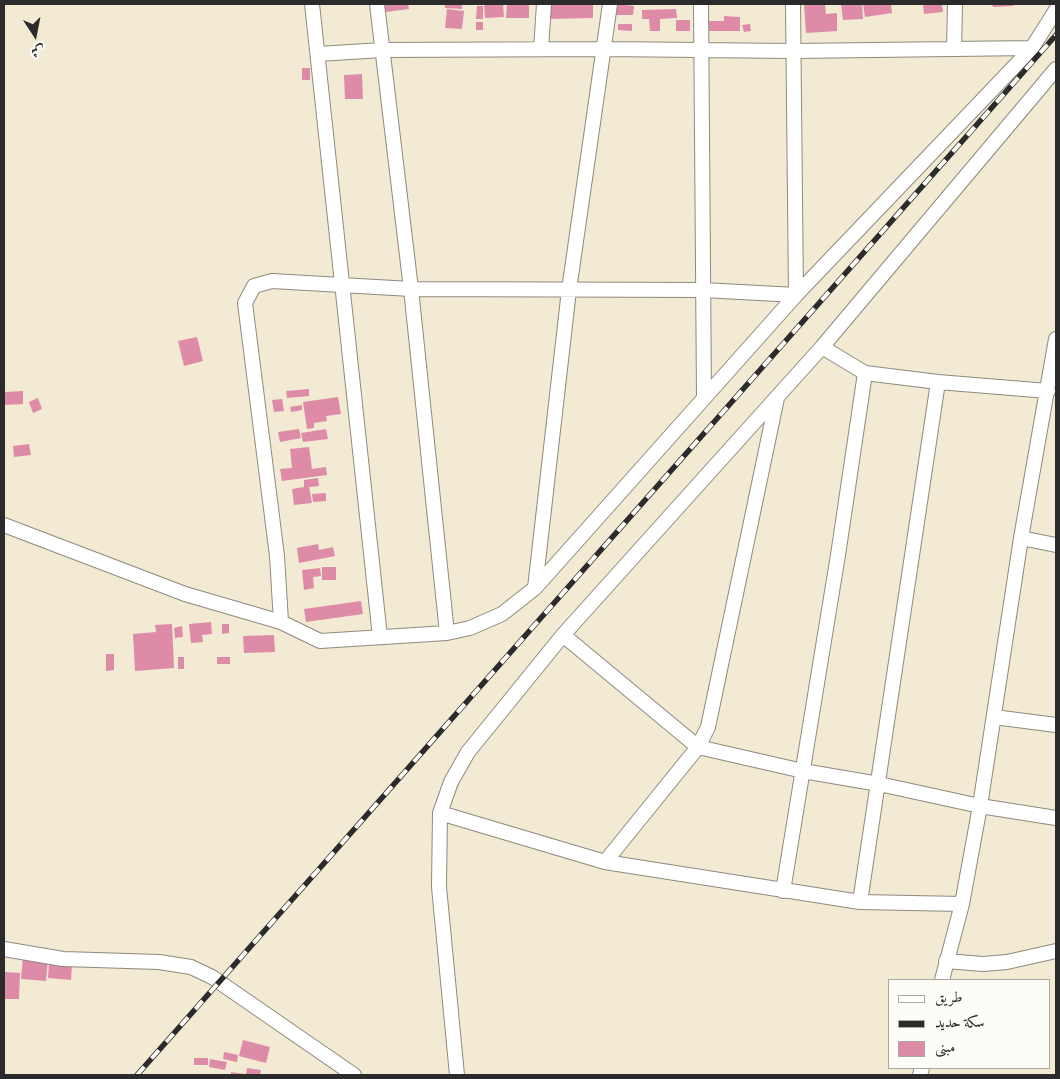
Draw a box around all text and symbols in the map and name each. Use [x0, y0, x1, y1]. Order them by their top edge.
north arrow [10, 10, 60, 60]
text: ش [29, 39, 47, 61]
legend [888, 979, 1050, 1069]
text: طريق [935, 988, 962, 1009]
text: سكة حديد [935, 1013, 985, 1034]
text: مبنى [935, 1038, 955, 1059]

